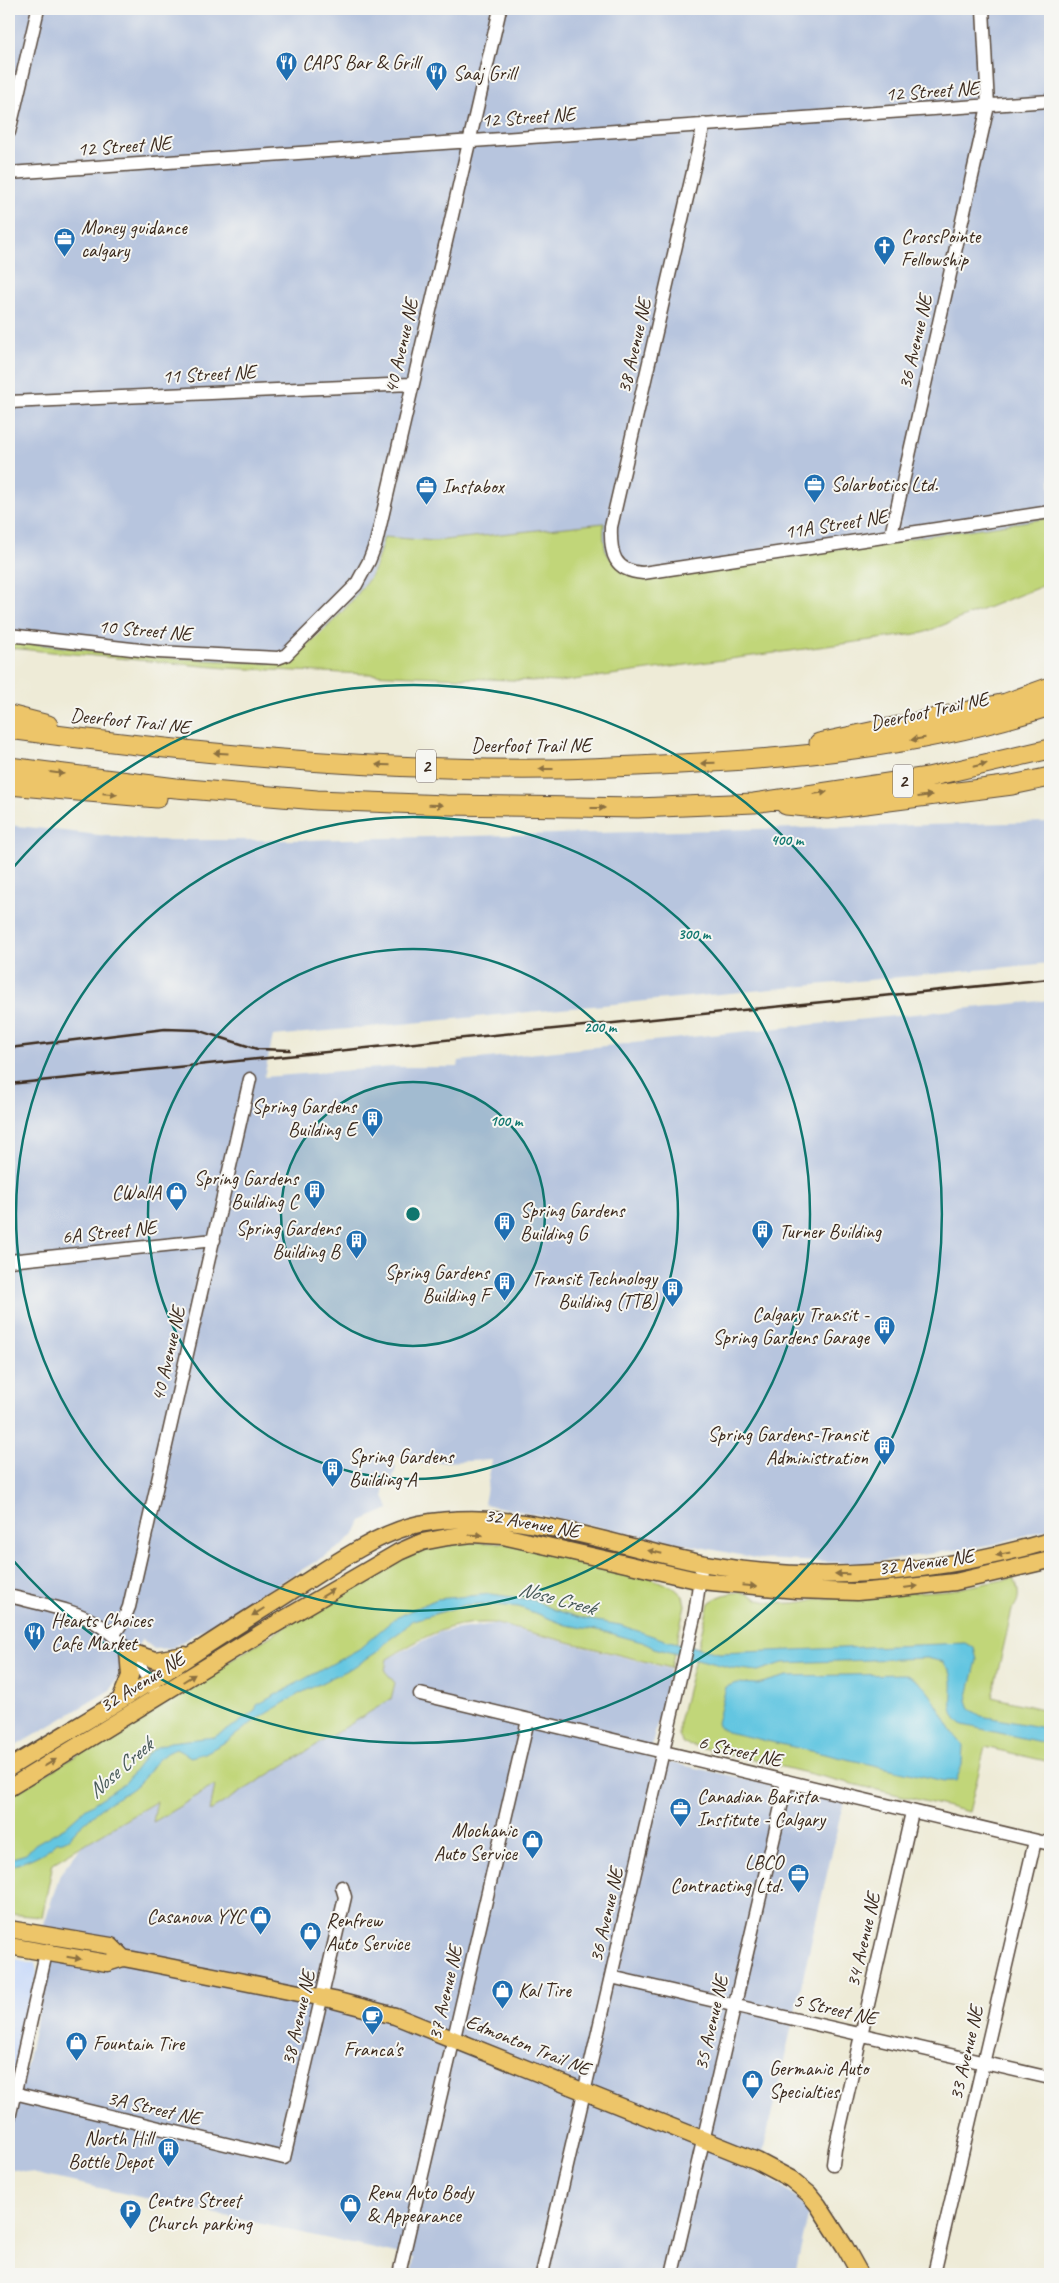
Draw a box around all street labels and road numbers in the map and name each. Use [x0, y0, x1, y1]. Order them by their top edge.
street label: 12 Street NE [884, 75, 982, 107]
street label: 12 Street NE [480, 101, 578, 133]
street label: 12 Street NE [76, 130, 174, 162]
street label: 36 Avenue NE [892, 290, 939, 392]
street label: 40 Avenue NE [378, 294, 425, 396]
street label: 38 Avenue NE [611, 294, 658, 396]
street label: 11 Street NE [162, 359, 259, 389]
street label: 11A Street NE [783, 503, 892, 544]
street label: 10 Street NE [97, 613, 195, 647]
street label: Deerfoot Trail NE [868, 686, 993, 736]
street label: Deerfoot Trail NE [69, 702, 193, 740]
street label: Deerfoot Trail NE [471, 733, 593, 758]
road number: 2 [416, 749, 436, 782]
road number: 2 [893, 764, 913, 798]
street label: 6A Street NE [61, 1214, 160, 1249]
street label: 40 Avenue NE [145, 1302, 192, 1404]
street label: 32 Avenue NE [482, 1502, 584, 1544]
street label: 32 Avenue NE [877, 1543, 978, 1581]
street label: 32 Avenue NE [95, 1645, 191, 1718]
street label: 6 Street NE [696, 1729, 786, 1773]
street label: 36 Avenue NE [583, 1863, 630, 1965]
street label: 34 Avenue NE [840, 1888, 887, 1990]
street label: 37 Avenue NE [422, 1941, 469, 2043]
street label: 38 Avenue NE [275, 1966, 322, 2068]
street label: 35 Avenue NE [688, 1971, 735, 2073]
street label: 5 Street NE [791, 1987, 881, 2031]
street label: 33 Avenue NE [943, 2001, 990, 2103]
street label: Edmonton Trail NE [462, 2009, 596, 2082]
street label: 3A Street NE [105, 2085, 205, 2131]

